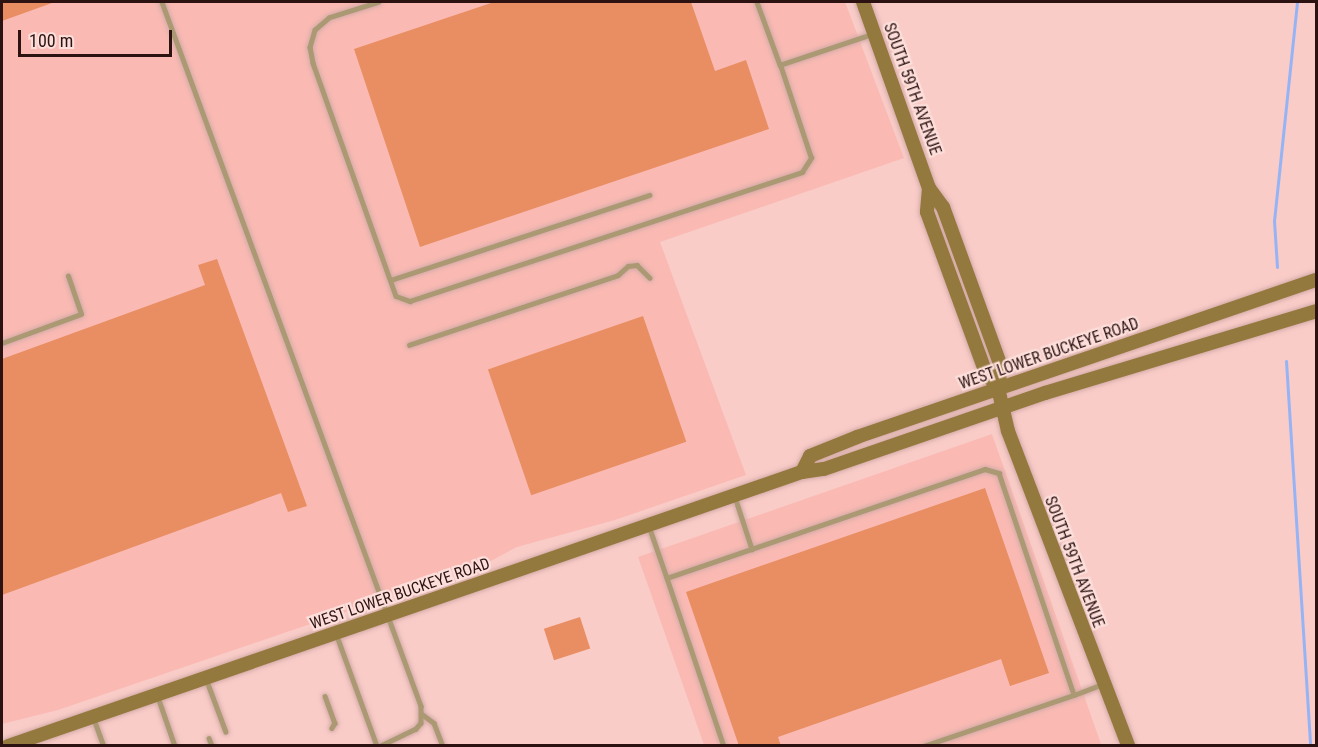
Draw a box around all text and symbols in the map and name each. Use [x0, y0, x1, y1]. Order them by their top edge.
scale bar [21, 18, 176, 56]
street label: SOUTH 59TH AVENUE [879, 20, 945, 158]
text: 100 m [29, 30, 73, 51]
street label: WEST LOWER BUCKEYE ROAD [956, 314, 1142, 394]
street label: SOUTH 59TH AVENUE [1040, 494, 1108, 630]
street label: WEST LOWER BUCKEYE ROAD [307, 554, 493, 634]

